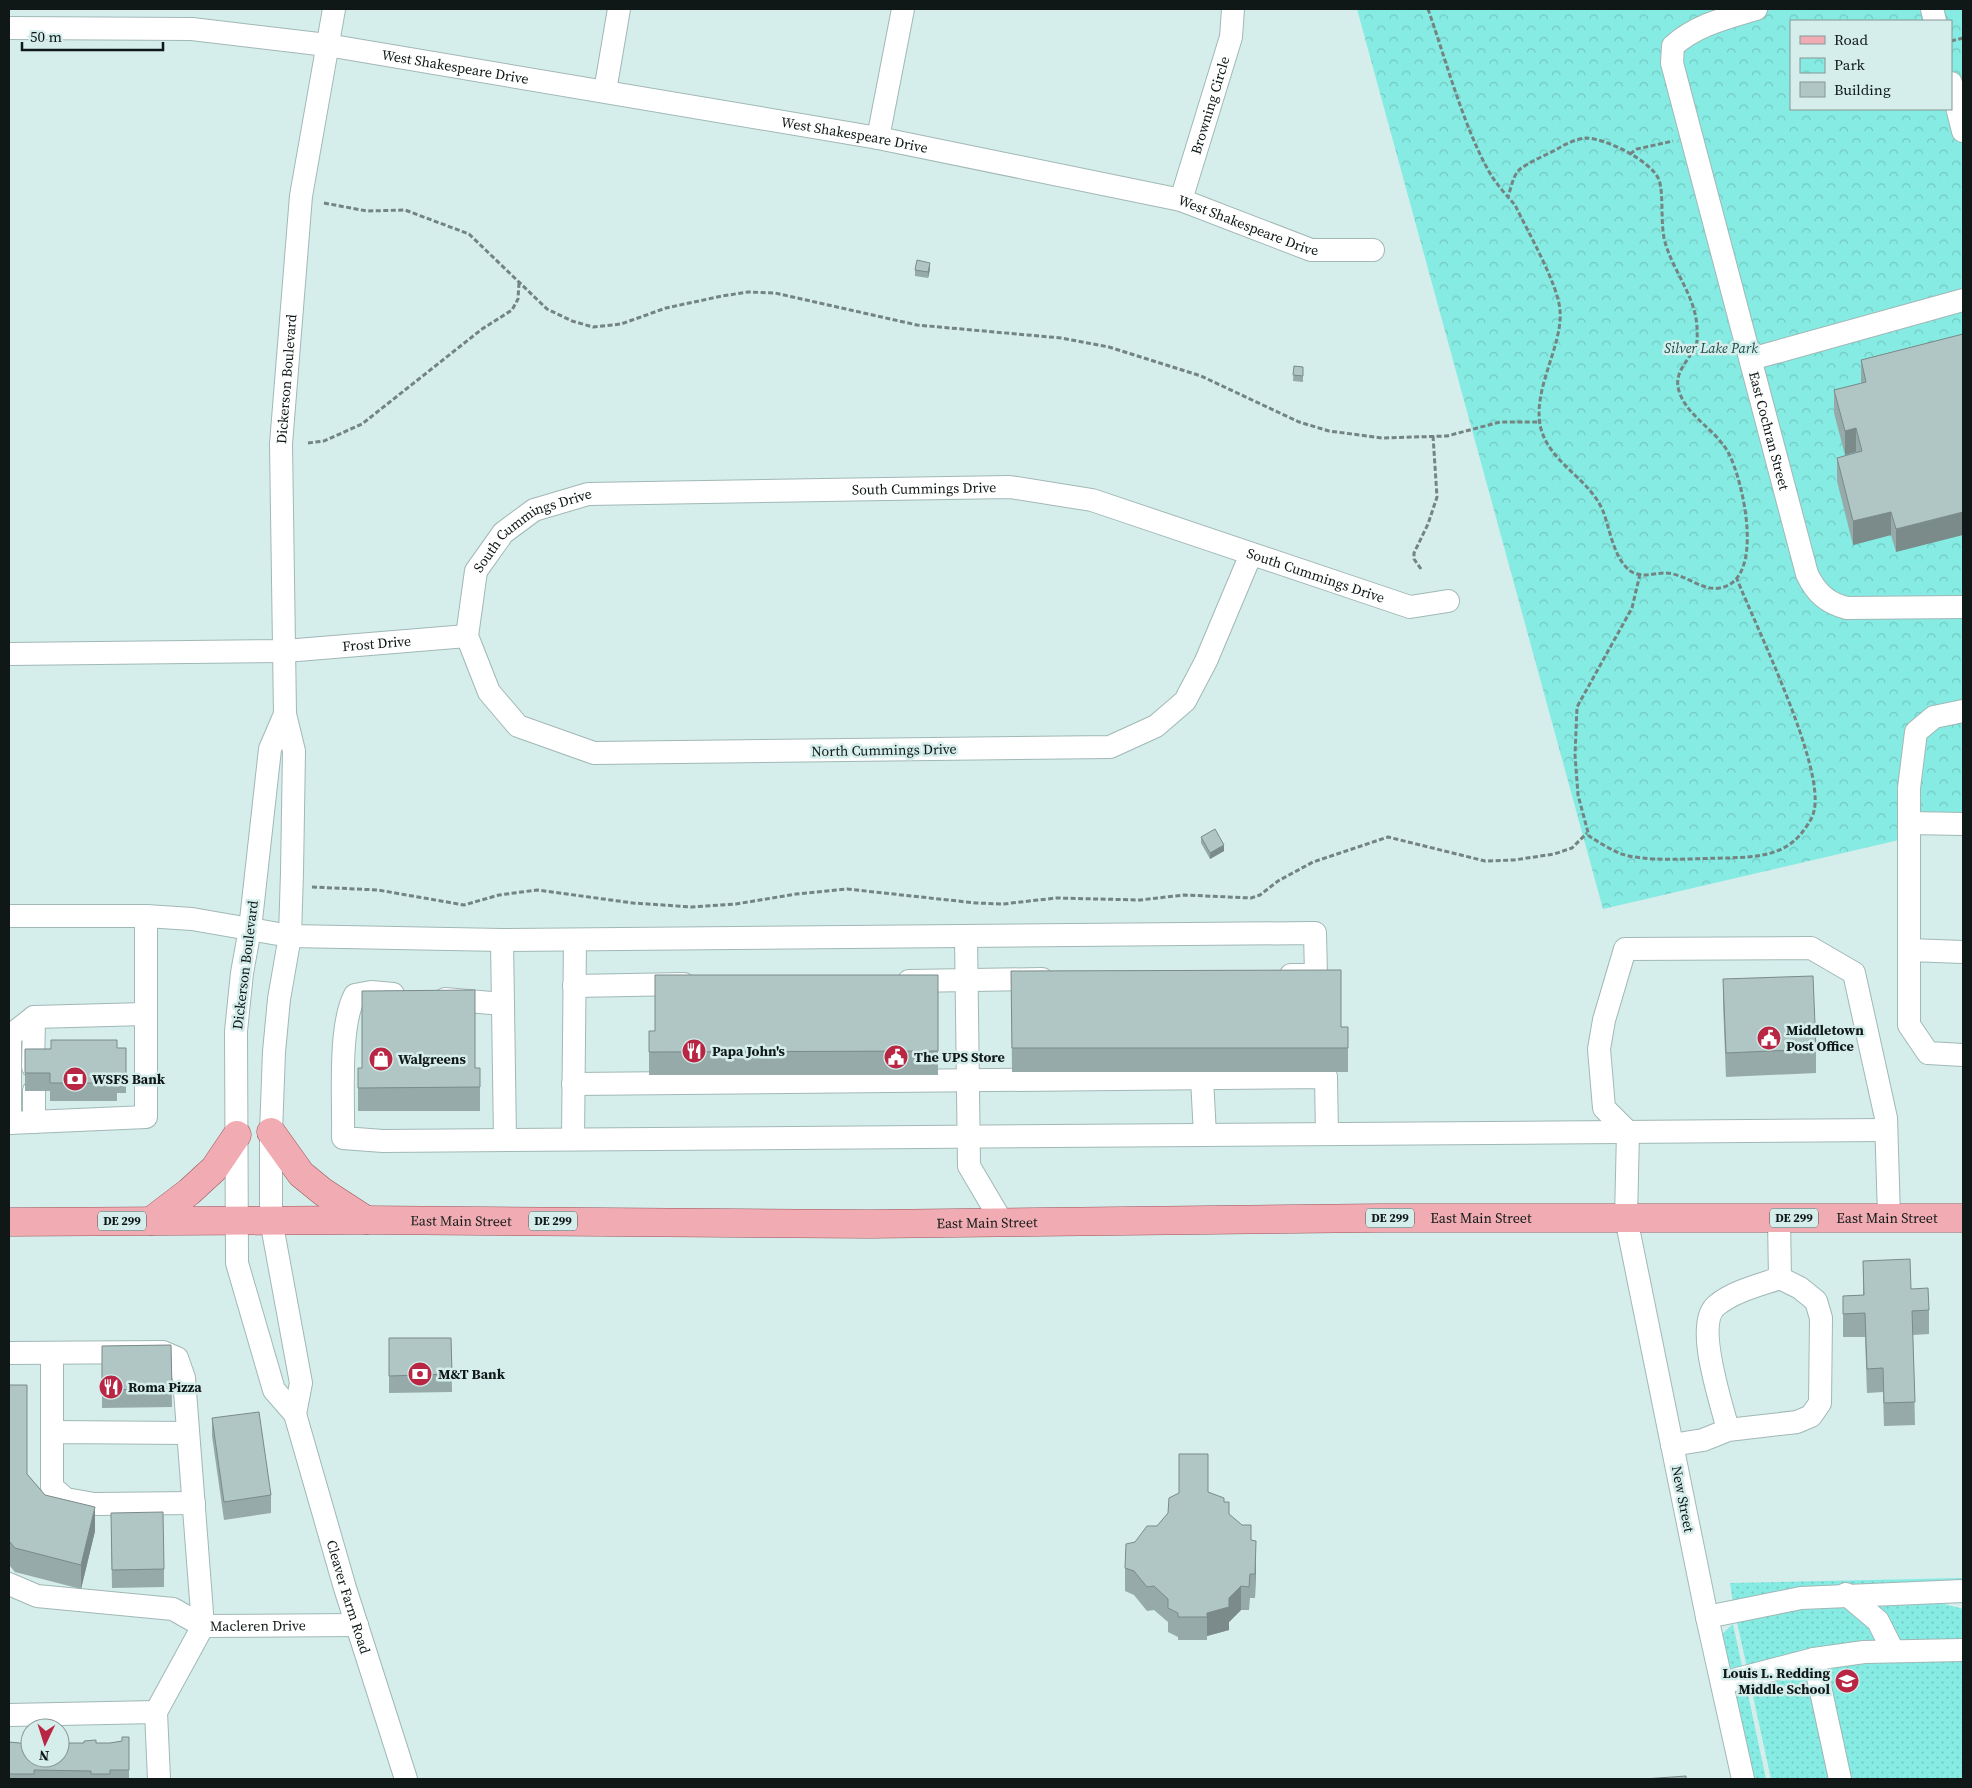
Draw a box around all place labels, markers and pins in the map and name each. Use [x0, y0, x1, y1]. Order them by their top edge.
place label: Middletown Post Office [1786, 1020, 1864, 1056]
public building icon: Middletown Post Office [1756, 1025, 1782, 1051]
restaurant icon: Papa John's [681, 1038, 707, 1064]
place label: Papa John's [712, 1041, 786, 1061]
public building icon: The UPS Store [883, 1044, 909, 1070]
shop icon: Walgreens [368, 1046, 394, 1072]
place label: The UPS Store [914, 1047, 1005, 1067]
place label: Walgreens [398, 1049, 466, 1069]
bank icon: WSFS Bank [62, 1066, 88, 1092]
place label: WSFS Bank [92, 1069, 166, 1089]
bank icon: M&T Bank [407, 1361, 433, 1387]
place label: M&T Bank [438, 1364, 506, 1384]
restaurant icon: Roma Pizza [98, 1374, 124, 1400]
place label: Roma Pizza [128, 1377, 202, 1397]
place label: Louis L. Redding Middle School [1723, 1663, 1830, 1699]
school or university icon: Louis L. Redding Middle School [1834, 1668, 1860, 1694]

